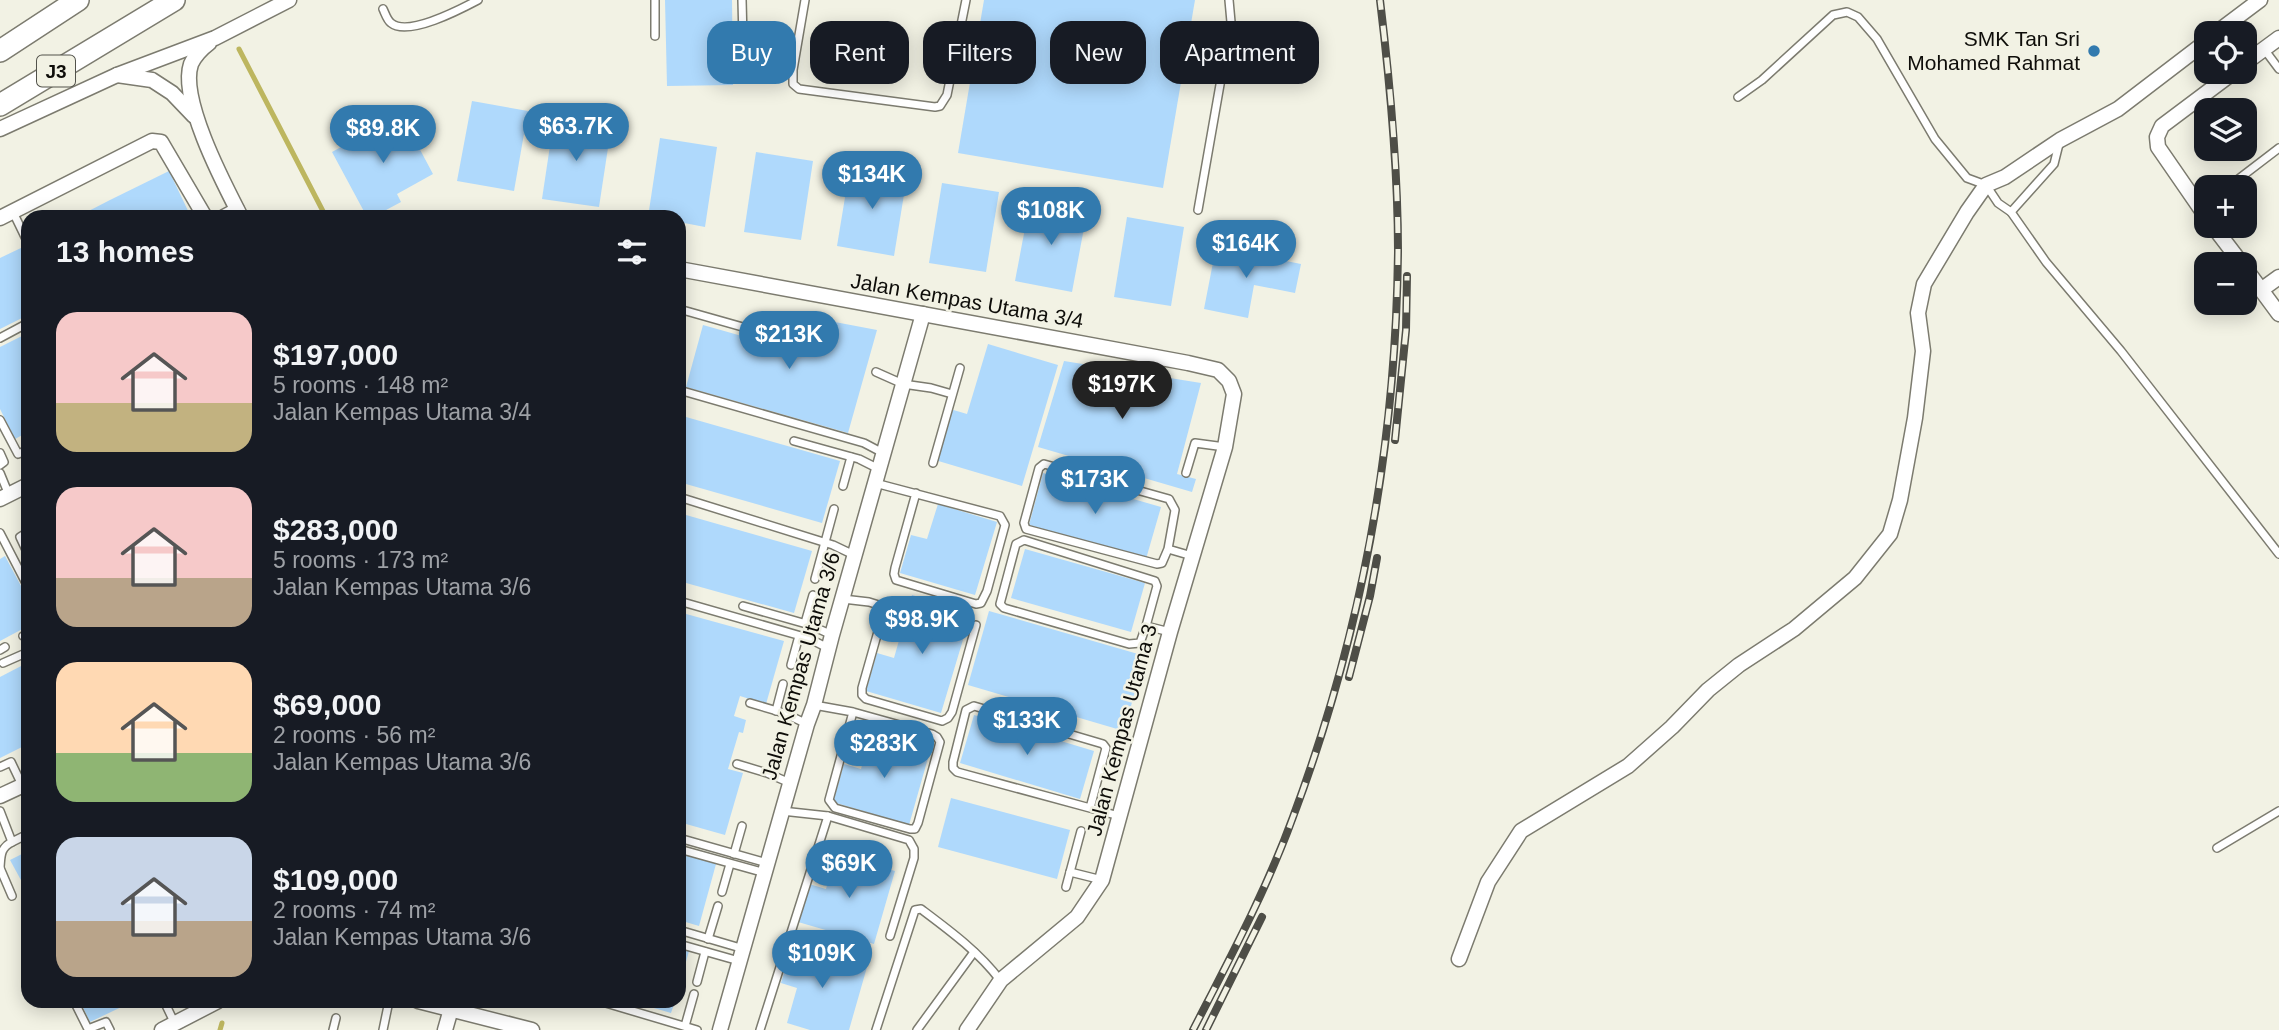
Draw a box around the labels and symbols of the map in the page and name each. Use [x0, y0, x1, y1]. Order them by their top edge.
place label: SMK Tan Sri Mohamed Rahmat [1907, 27, 2080, 74]
marker: SMK Tan Sri Mohamed Rahmat [2086, 43, 2102, 59]
road number: J3 [37, 55, 75, 86]
pin: $63.7K [519, 104, 633, 163]
pin: $89.8K [326, 106, 440, 165]
pin: $134K [823, 152, 921, 211]
pin: $108K [1002, 188, 1100, 247]
pin: $164K [1197, 220, 1295, 280]
street label: Jalan Kempas Utama 3/4 [849, 269, 1085, 332]
pin: $213K [740, 312, 838, 371]
pin: $197K [1073, 362, 1171, 421]
pin: $173K [1046, 456, 1144, 516]
street label: Jalan Kempas Utama 3/6 [757, 549, 844, 782]
pin: $98.9K [865, 596, 979, 656]
street label: Jalan Kempas Utama 3 [1082, 621, 1161, 838]
pin: $133K [978, 698, 1076, 757]
pin: $283K [835, 720, 933, 780]
pin: $69K [808, 841, 890, 900]
pin: $109K [773, 930, 871, 990]

